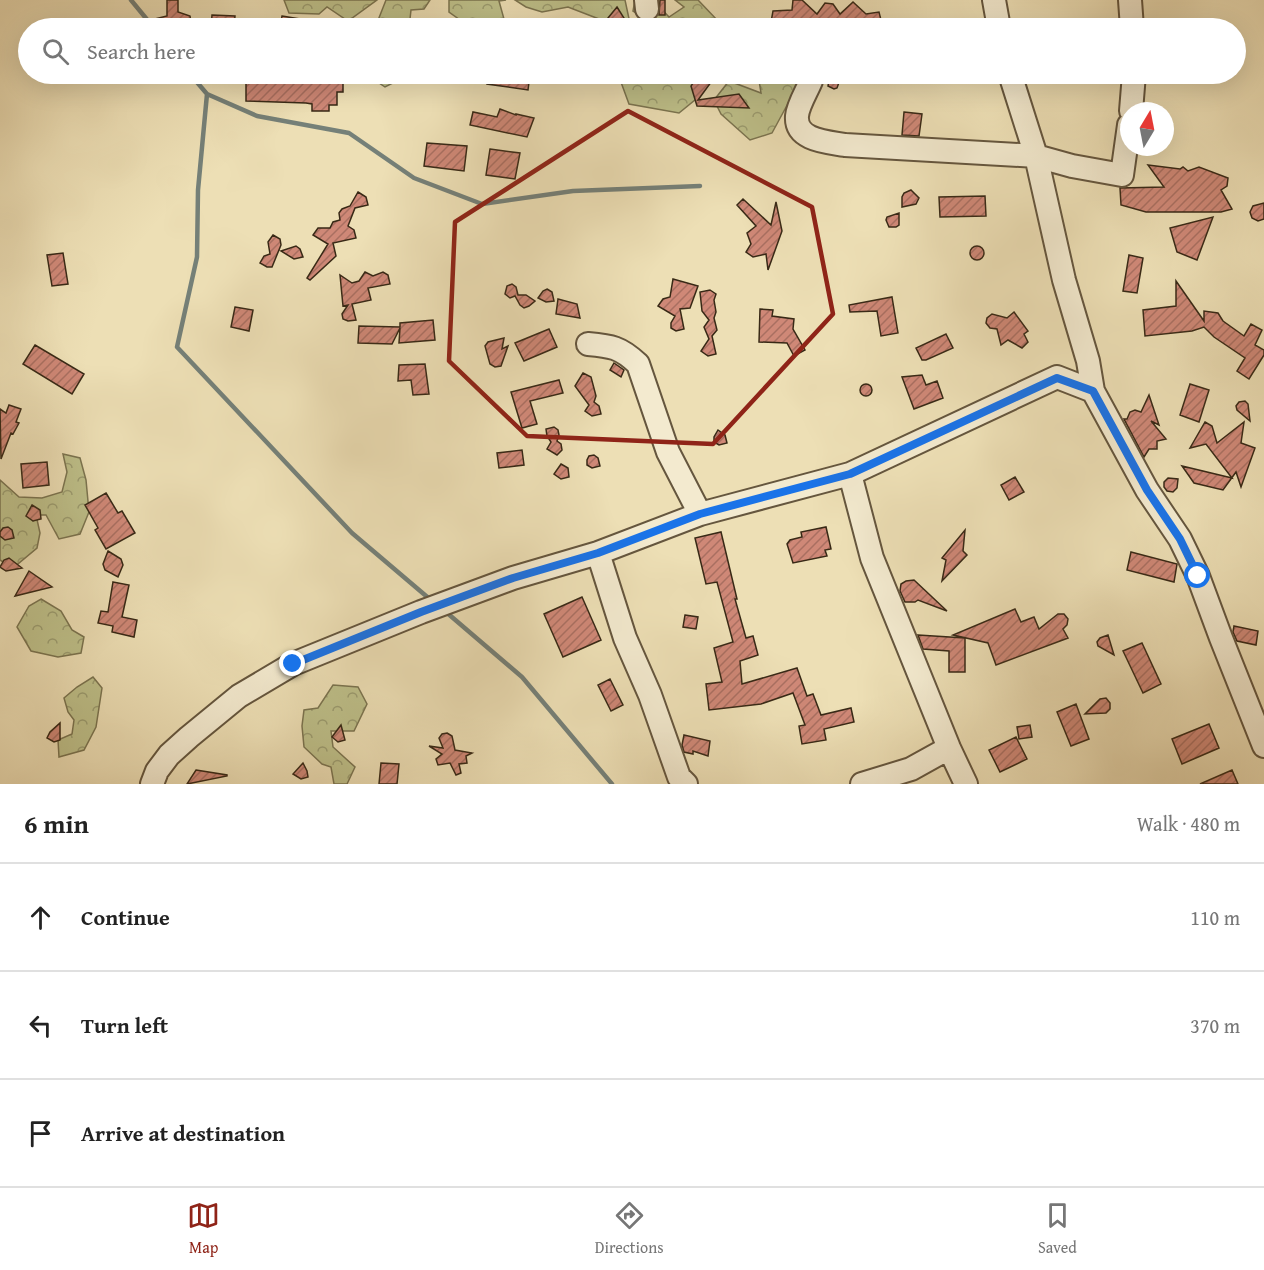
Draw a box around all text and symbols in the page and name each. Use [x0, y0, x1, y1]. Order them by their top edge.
search box [18, 18, 1246, 84]
icon: search [39, 35, 72, 68]
text: Search here [87, 35, 196, 67]
north arrow [1120, 102, 1174, 156]
route start [1184, 562, 1210, 588]
route end [279, 650, 305, 676]
text: 6 min [24, 804, 89, 843]
text: Walk · 480 m [1137, 809, 1240, 838]
icon: ahead [24, 901, 57, 934]
text: Continue [81, 901, 170, 933]
text: 110 m [1190, 903, 1240, 932]
icon: left [24, 1009, 57, 1042]
text: Turn left [81, 1009, 168, 1041]
text: 370 m [1190, 1011, 1240, 1040]
icon: arrive [24, 1117, 57, 1150]
text: Arrive at destination [81, 1117, 285, 1149]
tab: Map [187, 1199, 220, 1259]
tab: Directions [595, 1199, 664, 1259]
tab: Saved [1038, 1199, 1077, 1259]

